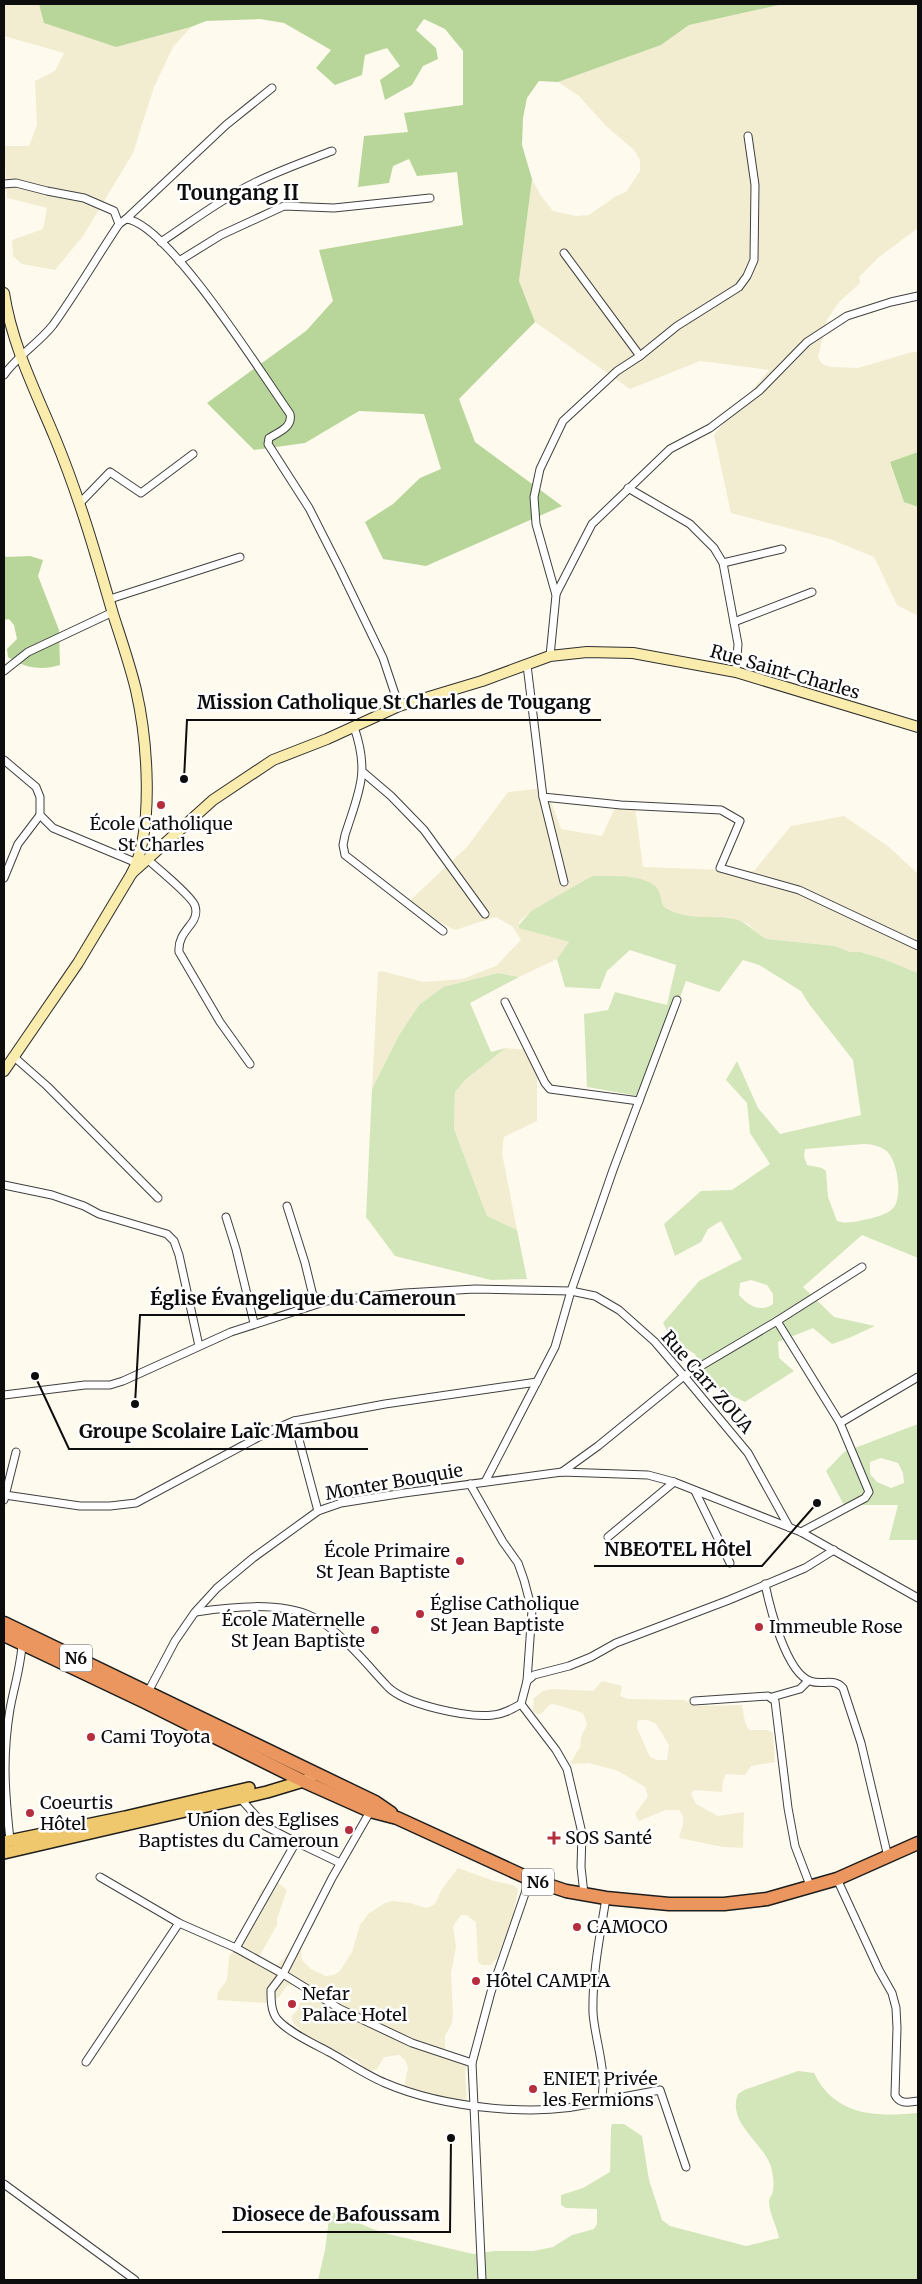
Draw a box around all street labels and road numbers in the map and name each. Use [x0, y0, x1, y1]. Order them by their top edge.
street label: Rue Saint-Charles [708, 639, 863, 704]
street label: Rue Carr ZOUA [656, 1325, 759, 1438]
street label: Monter Bouquie [323, 1458, 465, 1505]
road number: N6 [60, 1645, 92, 1672]
road number: N6 [522, 1868, 554, 1895]

